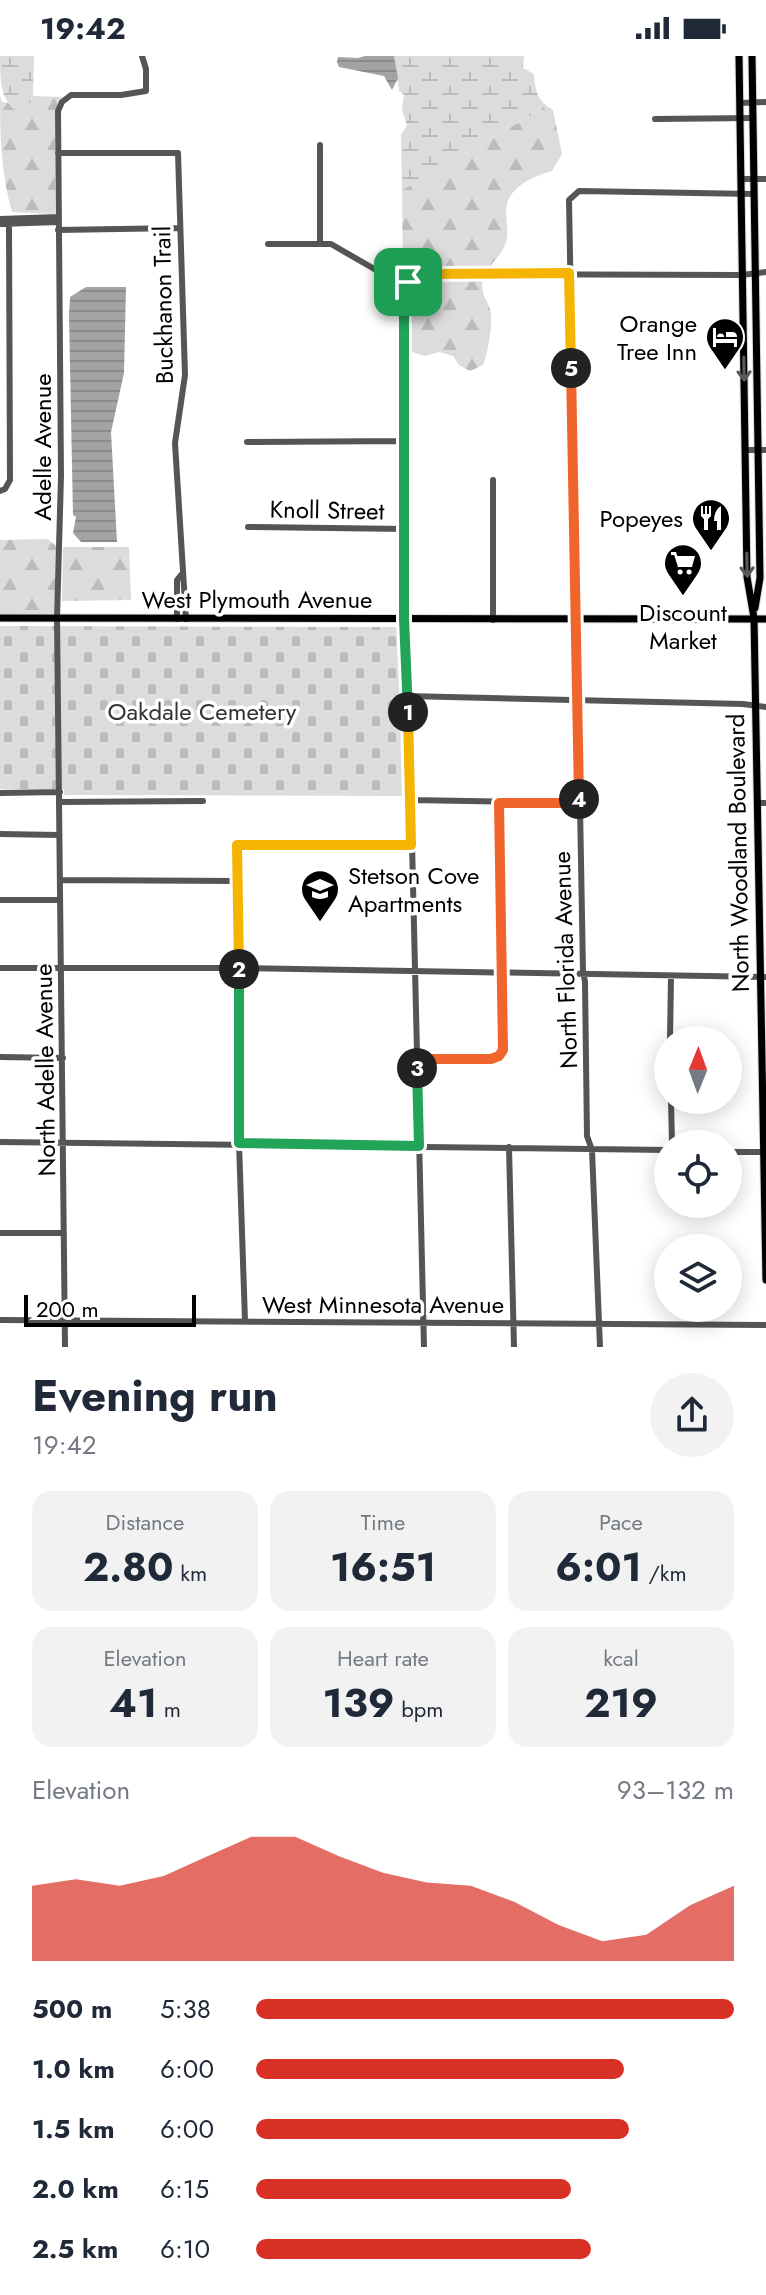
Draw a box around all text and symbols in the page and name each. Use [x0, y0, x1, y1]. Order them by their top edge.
text: 19:42 [40, 7, 126, 50]
street label: Buckhanon Trail [144, 225, 182, 385]
pin [374, 248, 442, 316]
icon: arrive [386, 260, 430, 304]
place label: Orange Tree Inn [617, 306, 697, 369]
hotel icon: Orange Tree Inn [704, 316, 746, 371]
pin: 5 [551, 348, 591, 388]
text: 5 [564, 352, 578, 384]
one-way arrow [736, 355, 752, 382]
street label: Adelle Avenue [25, 373, 60, 521]
street label: Knoll Street [269, 492, 385, 529]
restaurant icon: Popeyes [690, 497, 732, 552]
place label: Popeyes [600, 501, 683, 536]
supermarket icon: Discount Market [662, 542, 704, 597]
one-way arrow [740, 551, 755, 578]
street label: West Plymouth Avenue [142, 582, 372, 617]
place label: Discount Market [639, 595, 727, 658]
pin: 1 [388, 692, 428, 732]
park label: Oakdale Cemetery [108, 694, 297, 729]
text: 1 [402, 696, 414, 728]
street label: North Woodland Boulevard [718, 714, 758, 992]
pin: 4 [559, 779, 599, 819]
text: 4 [571, 783, 587, 815]
street label: North Florida Avenue [544, 851, 586, 1069]
place label: Stetson Cove Apartments [348, 858, 479, 921]
school or university icon: Stetson Cove Apartments [299, 868, 341, 923]
pin: 2 [219, 949, 259, 989]
text: 2 [232, 953, 246, 985]
street label: North Adelle Avenue [26, 963, 64, 1177]
north arrow [654, 1026, 742, 1114]
map controls [654, 1026, 742, 1322]
pin: 3 [397, 1048, 437, 1088]
text: 3 [410, 1052, 424, 1084]
button: locate [654, 1130, 742, 1218]
button: layers [654, 1234, 742, 1322]
street label: West Minnesota Avenue [262, 1287, 504, 1322]
scale bar [24, 1291, 196, 1327]
text: 200 m [36, 1293, 99, 1325]
text: Evening run [32, 1364, 278, 1428]
button: share [650, 1373, 734, 1457]
text: 19:42 [32, 1426, 96, 1464]
text: Distance [106, 1506, 184, 1538]
text: Time [361, 1506, 405, 1538]
text: Pace [599, 1506, 643, 1538]
text: 2.80 [83, 1538, 174, 1596]
text: 16:51 [330, 1538, 436, 1596]
text: 6:01 [555, 1538, 642, 1596]
text: km [174, 1557, 207, 1589]
text: /km [642, 1557, 687, 1589]
text: Elevation [104, 1642, 186, 1674]
text: Heart rate [337, 1642, 429, 1674]
text: kcal [603, 1642, 639, 1674]
text: 41 [109, 1674, 157, 1732]
text: 139 [323, 1674, 395, 1732]
text: 219 [584, 1674, 658, 1732]
text: m [157, 1693, 181, 1725]
text: bpm [395, 1693, 443, 1725]
text: Elevation [32, 1771, 130, 1809]
text: 93–132 m [617, 1771, 734, 1809]
text: 500 m [32, 1990, 112, 2028]
text: 5:38 [160, 1990, 211, 2028]
text: 1.0 km [32, 2050, 115, 2088]
text: 6:00 [160, 2050, 214, 2088]
text: 1.5 km [32, 2110, 115, 2148]
text: 6:00 [160, 2110, 214, 2148]
text: 2.0 km [32, 2170, 119, 2208]
text: 6:15 [160, 2170, 209, 2208]
text: 2.5 km [32, 2230, 118, 2268]
text: 6:10 [160, 2230, 210, 2268]

